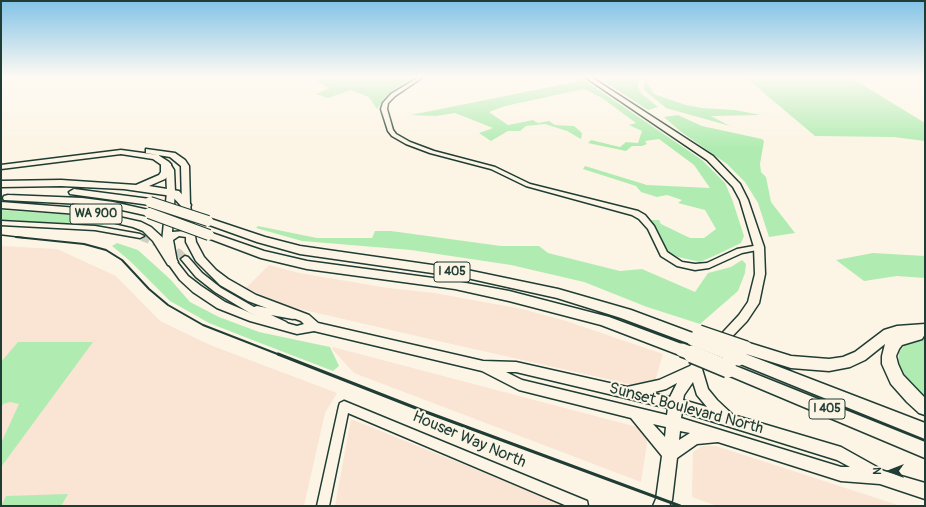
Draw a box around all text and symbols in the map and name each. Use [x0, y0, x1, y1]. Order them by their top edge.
road number: WA 900 [70, 204, 122, 224]
road number: I 405 [434, 262, 470, 282]
street label: Sunset Boulevard North [607, 379, 765, 439]
road number: I 405 [809, 399, 845, 419]
street label: Houser Way North [409, 407, 529, 473]
north arrow [870, 451, 910, 491]
text: N [871, 467, 884, 475]

